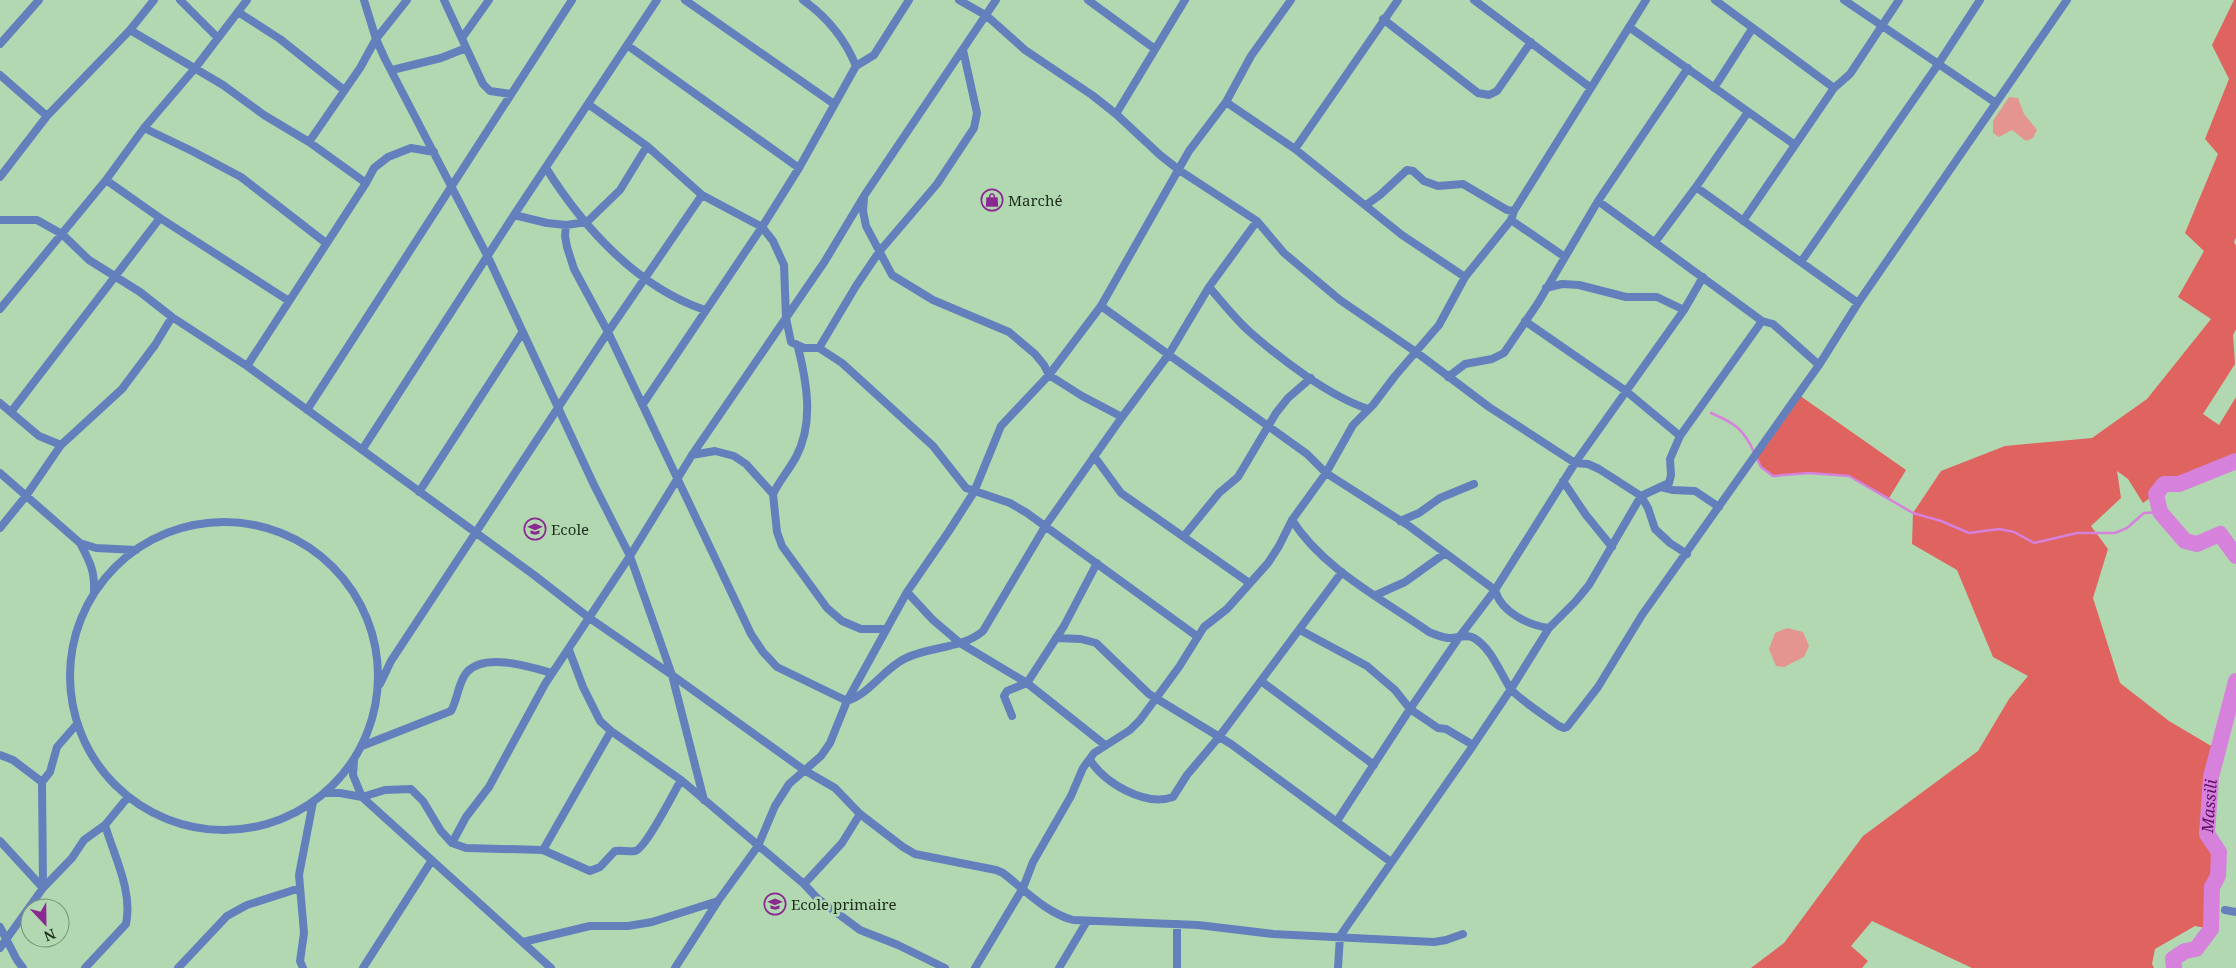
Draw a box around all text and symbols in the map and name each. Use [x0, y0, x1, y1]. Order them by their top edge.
shop icon: Marché [980, 188, 1004, 212]
place label: Marché [1008, 190, 1063, 210]
school or university icon: Ecole [523, 517, 547, 541]
place label: Ecole [551, 519, 589, 539]
water label: Massili [2196, 778, 2222, 835]
school or university icon: Ecole primaire [763, 892, 787, 916]
place label: Ecole primaire [791, 894, 897, 914]
north arrow [20, 898, 70, 948]
text: N [41, 925, 59, 946]

